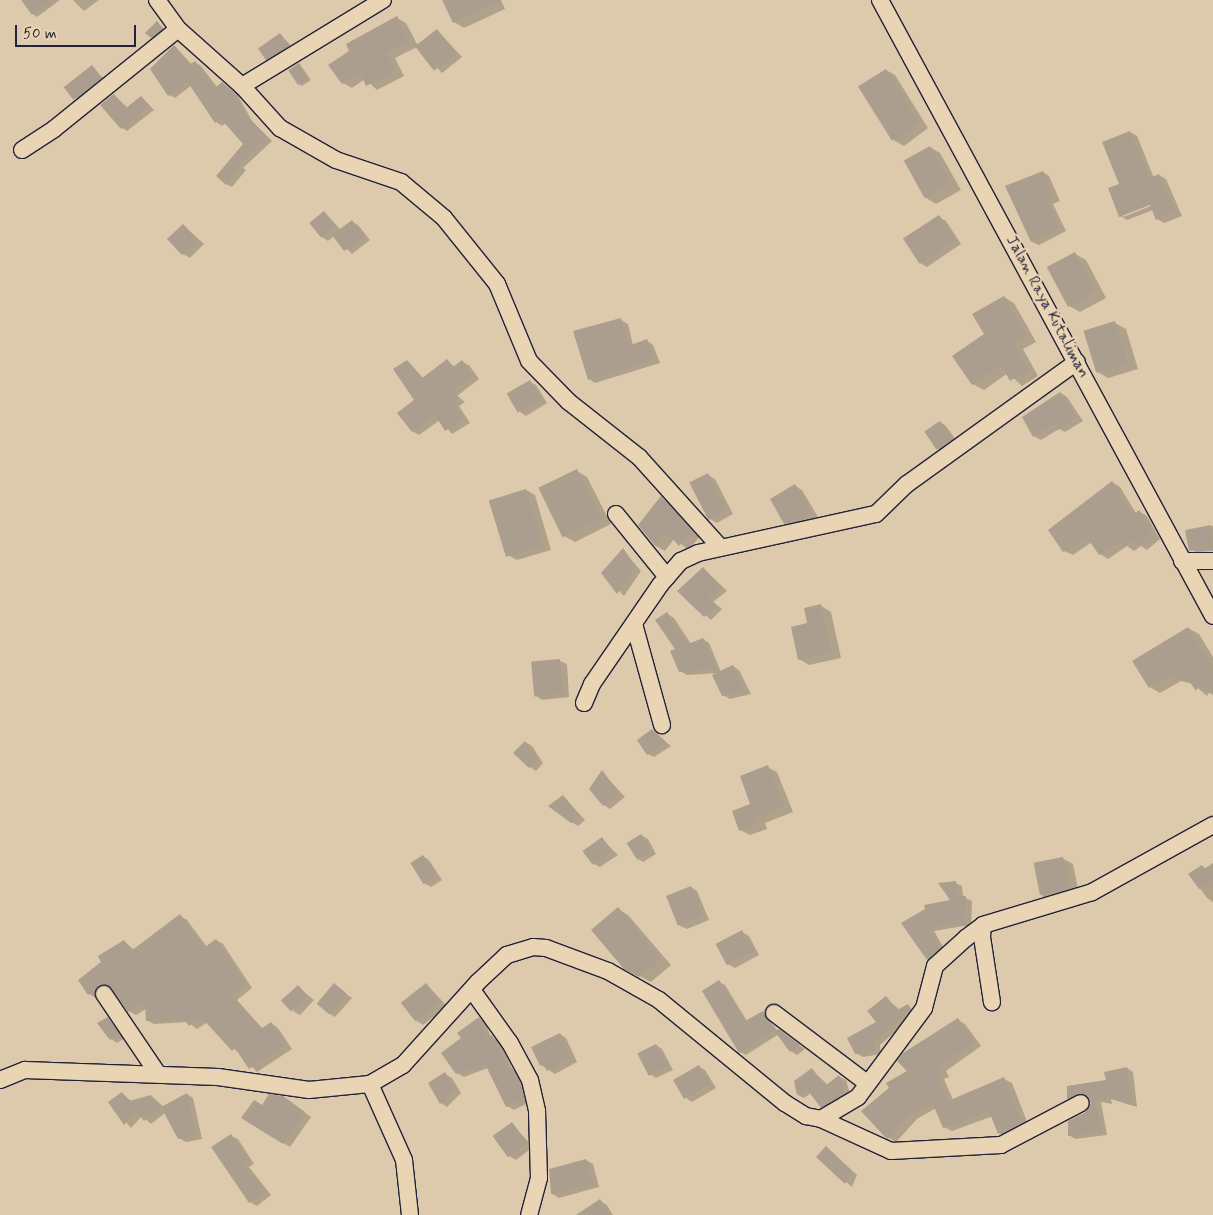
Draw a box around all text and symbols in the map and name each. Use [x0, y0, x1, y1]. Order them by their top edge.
scale bar [18, 15, 139, 47]
text: 50 m [23, 24, 57, 44]
street label: Jalan Raya Kutaliman [1002, 234, 1092, 380]

